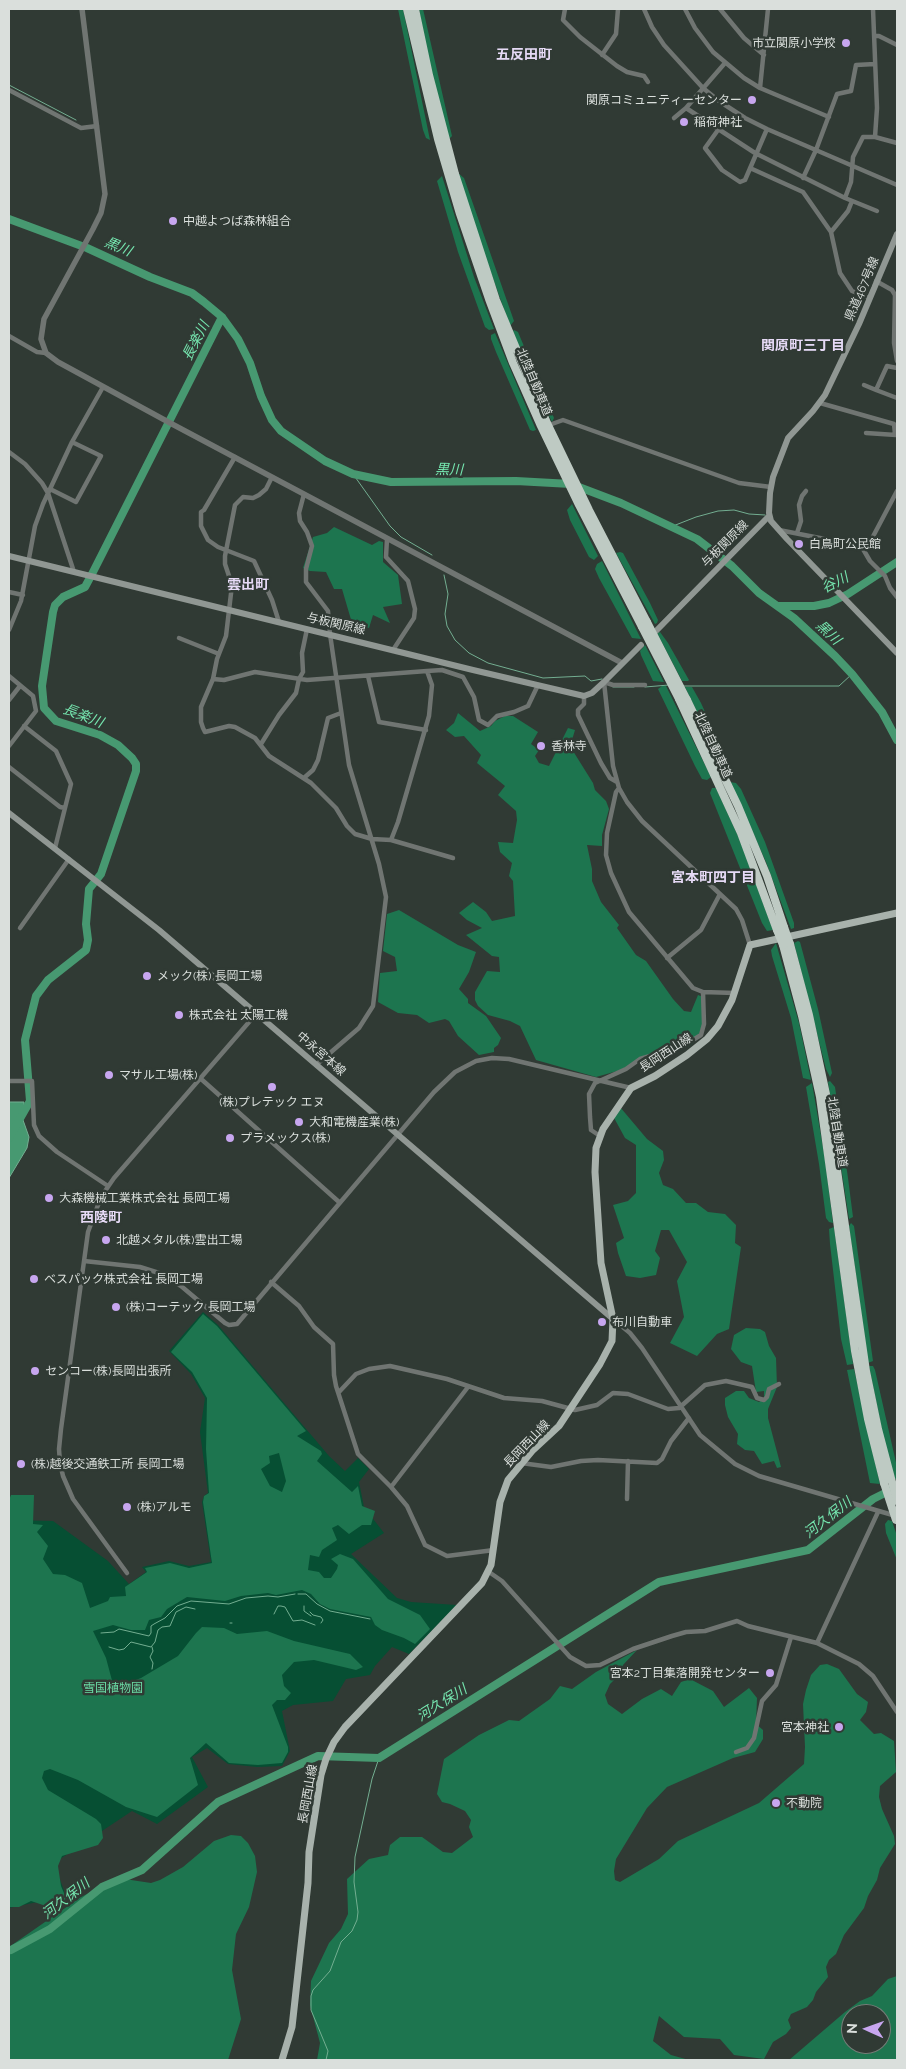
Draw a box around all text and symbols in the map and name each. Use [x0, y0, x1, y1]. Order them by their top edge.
place label: 市立関原小学校 [752, 36, 836, 50]
marker: 市立関原小学校 [840, 37, 852, 49]
district label: 五反田町 [496, 47, 552, 63]
place label: 関原コミュニティーセンター [586, 93, 742, 107]
marker: 関原コミュニティーセンター [746, 94, 758, 106]
place label: 稲荷神社 [694, 115, 742, 129]
marker: 稲荷神社 [678, 116, 690, 128]
place label: 中越よつば森林組合 [183, 214, 291, 228]
marker: 中越よつば森林組合 [167, 215, 179, 227]
water label: 黒川 [102, 234, 134, 260]
street label: 県道467号線 [842, 255, 882, 323]
water label: 長楽川 [179, 318, 213, 364]
district label: 関原町三丁目 [761, 338, 845, 354]
street label: 北陸自動車道 [513, 346, 555, 418]
water label: 黒川 [435, 461, 463, 479]
street label: 与板関原線 [699, 518, 751, 570]
place label: 白鳥町公民館 [809, 537, 881, 551]
marker: 白鳥町公民館 [793, 538, 805, 550]
water label: 谷川 [819, 569, 851, 597]
district label: 雲出町 [227, 577, 269, 593]
street label: 与板関原線 [305, 610, 367, 638]
water label: 黒川 [812, 617, 844, 649]
water label: 長楽川 [60, 701, 106, 731]
street label: 北陸自動車道 [691, 709, 735, 781]
place label: 香林寺 [551, 739, 587, 753]
marker: 香林寺 [535, 740, 547, 752]
district label: 宮本町四丁目 [671, 870, 755, 886]
place label: メック(株) 長岡工場 [157, 969, 263, 983]
marker: メック(株) 長岡工場 [141, 970, 153, 982]
place label: 株式会社 太陽工機 [189, 1008, 288, 1022]
marker: 株式会社 太陽工機 [173, 1009, 185, 1021]
street label: 中永宮本線 [294, 1029, 348, 1079]
street label: 長岡西山線 [637, 1031, 695, 1075]
place label: マサル工場(株) [119, 1068, 197, 1082]
marker: マサル工場(株) [103, 1069, 115, 1081]
marker: (株)プレテック エヌ [266, 1081, 278, 1093]
place label: (株)プレテック エヌ [219, 1095, 325, 1109]
street label: 北陸自動車道 [824, 1095, 850, 1169]
place label: 大和電機産業(株) [309, 1115, 399, 1129]
marker: 大和電機産業(株) [293, 1116, 305, 1128]
place label: プラメックス(株) [240, 1131, 330, 1145]
marker: プラメックス(株) [224, 1132, 236, 1144]
place label: 大森機械工業株式会社 長岡工場 [59, 1191, 230, 1205]
marker: 大森機械工業株式会社 長岡工場 [43, 1192, 55, 1204]
district label: 西陵町 [80, 1210, 122, 1226]
place label: 北越メタル(株)雲出工場 [116, 1233, 242, 1247]
marker: 北越メタル(株)雲出工場 [100, 1234, 112, 1246]
place label: ベスパック株式会社 長岡工場 [44, 1272, 203, 1286]
marker: ベスパック株式会社 長岡工場 [28, 1273, 40, 1285]
place label: (株)コーテック 長岡工場 [126, 1300, 256, 1314]
marker: (株)コーテック 長岡工場 [110, 1301, 122, 1313]
place label: 布川自動車 [612, 1315, 672, 1329]
marker: 布川自動車 [596, 1316, 608, 1328]
place label: センコー(株)長岡出張所 [45, 1364, 171, 1378]
marker: センコー(株)長岡出張所 [29, 1365, 41, 1377]
street label: 長岡西山線 [501, 1417, 553, 1471]
place label: (株)越後交通鉄工所 長岡工場 [31, 1457, 185, 1471]
marker: (株)越後交通鉄工所 長岡工場 [15, 1458, 27, 1470]
water label: 河久保川 [801, 1494, 855, 1542]
place label: (株)アルモ [137, 1500, 191, 1514]
marker: (株)アルモ [121, 1501, 133, 1513]
place label: 宮本2丁目集落開発センター [610, 1666, 760, 1680]
marker: 宮本2丁目集落開発センター [764, 1667, 776, 1679]
park label: 雪国植物園 [83, 1681, 143, 1695]
water label: 河久保川 [414, 1681, 470, 1725]
place label: 宮本神社 [781, 1720, 829, 1734]
marker: 宮本神社 [833, 1721, 845, 1733]
street label: 長岡西山線 [296, 1763, 320, 1825]
place label: 不動院 [786, 1796, 822, 1810]
marker: 不動院 [770, 1797, 782, 1809]
water label: 河久保川 [39, 1875, 93, 1923]
north arrow [841, 2004, 891, 2054]
text: N [844, 2023, 860, 2034]

